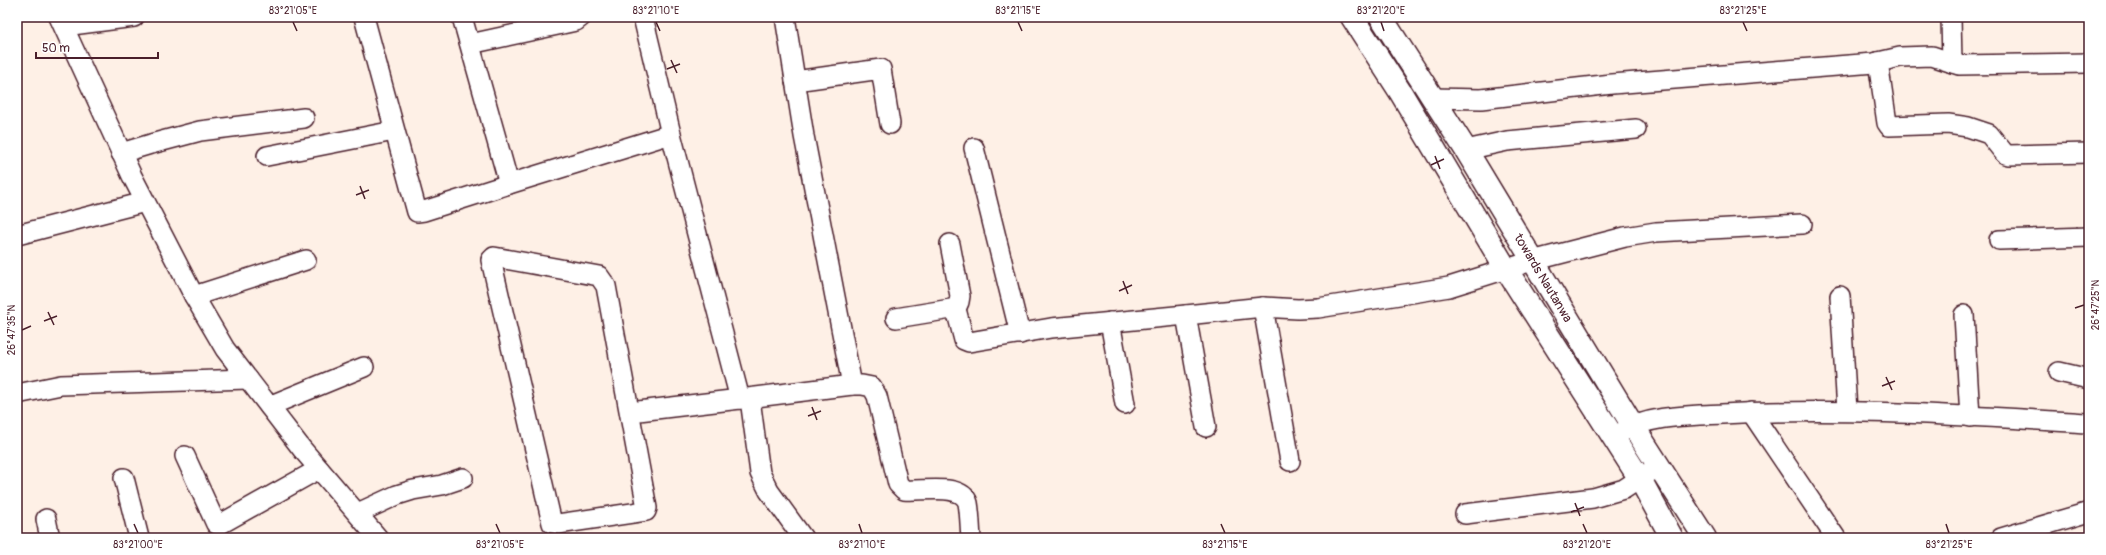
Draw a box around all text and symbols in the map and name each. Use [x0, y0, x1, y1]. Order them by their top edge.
text: 83°21'05"E [269, 5, 317, 17]
text: 83°21'10"E [633, 5, 679, 17]
text: 83°21'15"E [995, 5, 1041, 17]
text: 83°21'20"E [1357, 5, 1405, 17]
text: 83°21'25"E [1720, 5, 1766, 17]
scale bar [36, 34, 158, 60]
text: 50 m [42, 41, 70, 56]
street label: towards Nautanwa [1510, 230, 1576, 325]
text: 26°47'25"N [2090, 279, 2102, 330]
text: 26°47'35"N [6, 304, 18, 355]
text: 83°21'00"E [113, 539, 163, 551]
text: 83°21'05"E [476, 539, 524, 551]
text: 83°21'10"E [839, 539, 885, 551]
text: 83°21'15"E [1202, 539, 1248, 551]
text: 83°21'20"E [1563, 539, 1611, 551]
text: 83°21'25"E [1926, 539, 1972, 551]

